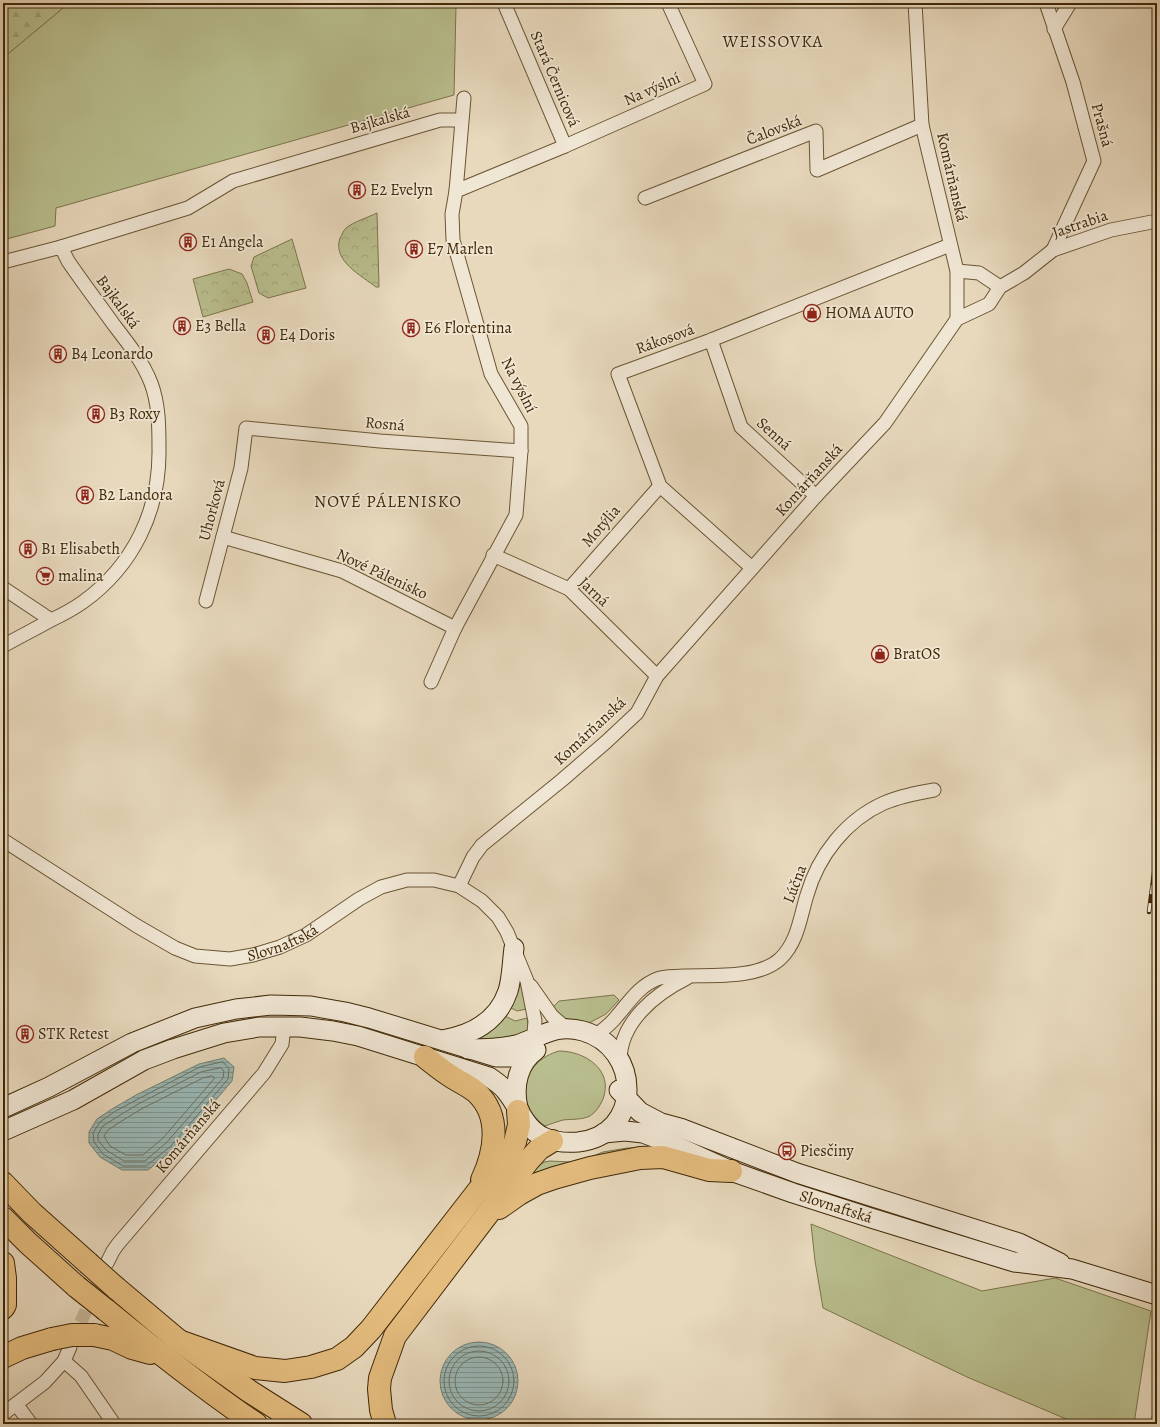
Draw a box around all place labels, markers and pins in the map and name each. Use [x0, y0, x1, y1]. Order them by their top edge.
place label: E2 Evelyn [370, 179, 433, 201]
building icon: E2 Evelyn [347, 180, 367, 200]
place label: E1 Angela [201, 231, 264, 253]
building icon: E1 Angela [178, 232, 198, 252]
place label: E7 Marlen [427, 238, 493, 260]
building icon: E7 Marlen [404, 239, 424, 259]
place label: HOMA AUTO [825, 302, 914, 324]
shop icon: HOMA AUTO [802, 303, 822, 323]
place label: E3 Bella [195, 315, 247, 337]
building icon: E3 Bella [172, 316, 192, 336]
place label: E6 Florentina [424, 317, 513, 339]
building icon: E6 Florentina [401, 318, 421, 338]
place label: E4 Doris [279, 324, 335, 346]
building icon: E4 Doris [256, 325, 276, 345]
place label: B4 Leonardo [71, 343, 153, 365]
building icon: B4 Leonardo [48, 344, 68, 364]
place label: B3 Roxy [109, 403, 161, 425]
building icon: B3 Roxy [86, 404, 106, 424]
place label: B2 Landora [98, 484, 173, 506]
building icon: B2 Landora [75, 485, 95, 505]
place label: B1 Elisabeth [41, 538, 121, 560]
building icon: B1 Elisabeth [18, 539, 38, 559]
place label: malina [58, 565, 104, 587]
supermarket icon: malina [35, 566, 55, 586]
place label: BratOS [893, 643, 941, 665]
shop icon: BratOS [870, 644, 890, 664]
place label: STK Retest [38, 1023, 109, 1045]
building icon: STK Retest [15, 1024, 35, 1044]
place label: Piesčiny [800, 1140, 855, 1162]
bus stop icon: Piesčiny [777, 1141, 797, 1161]

